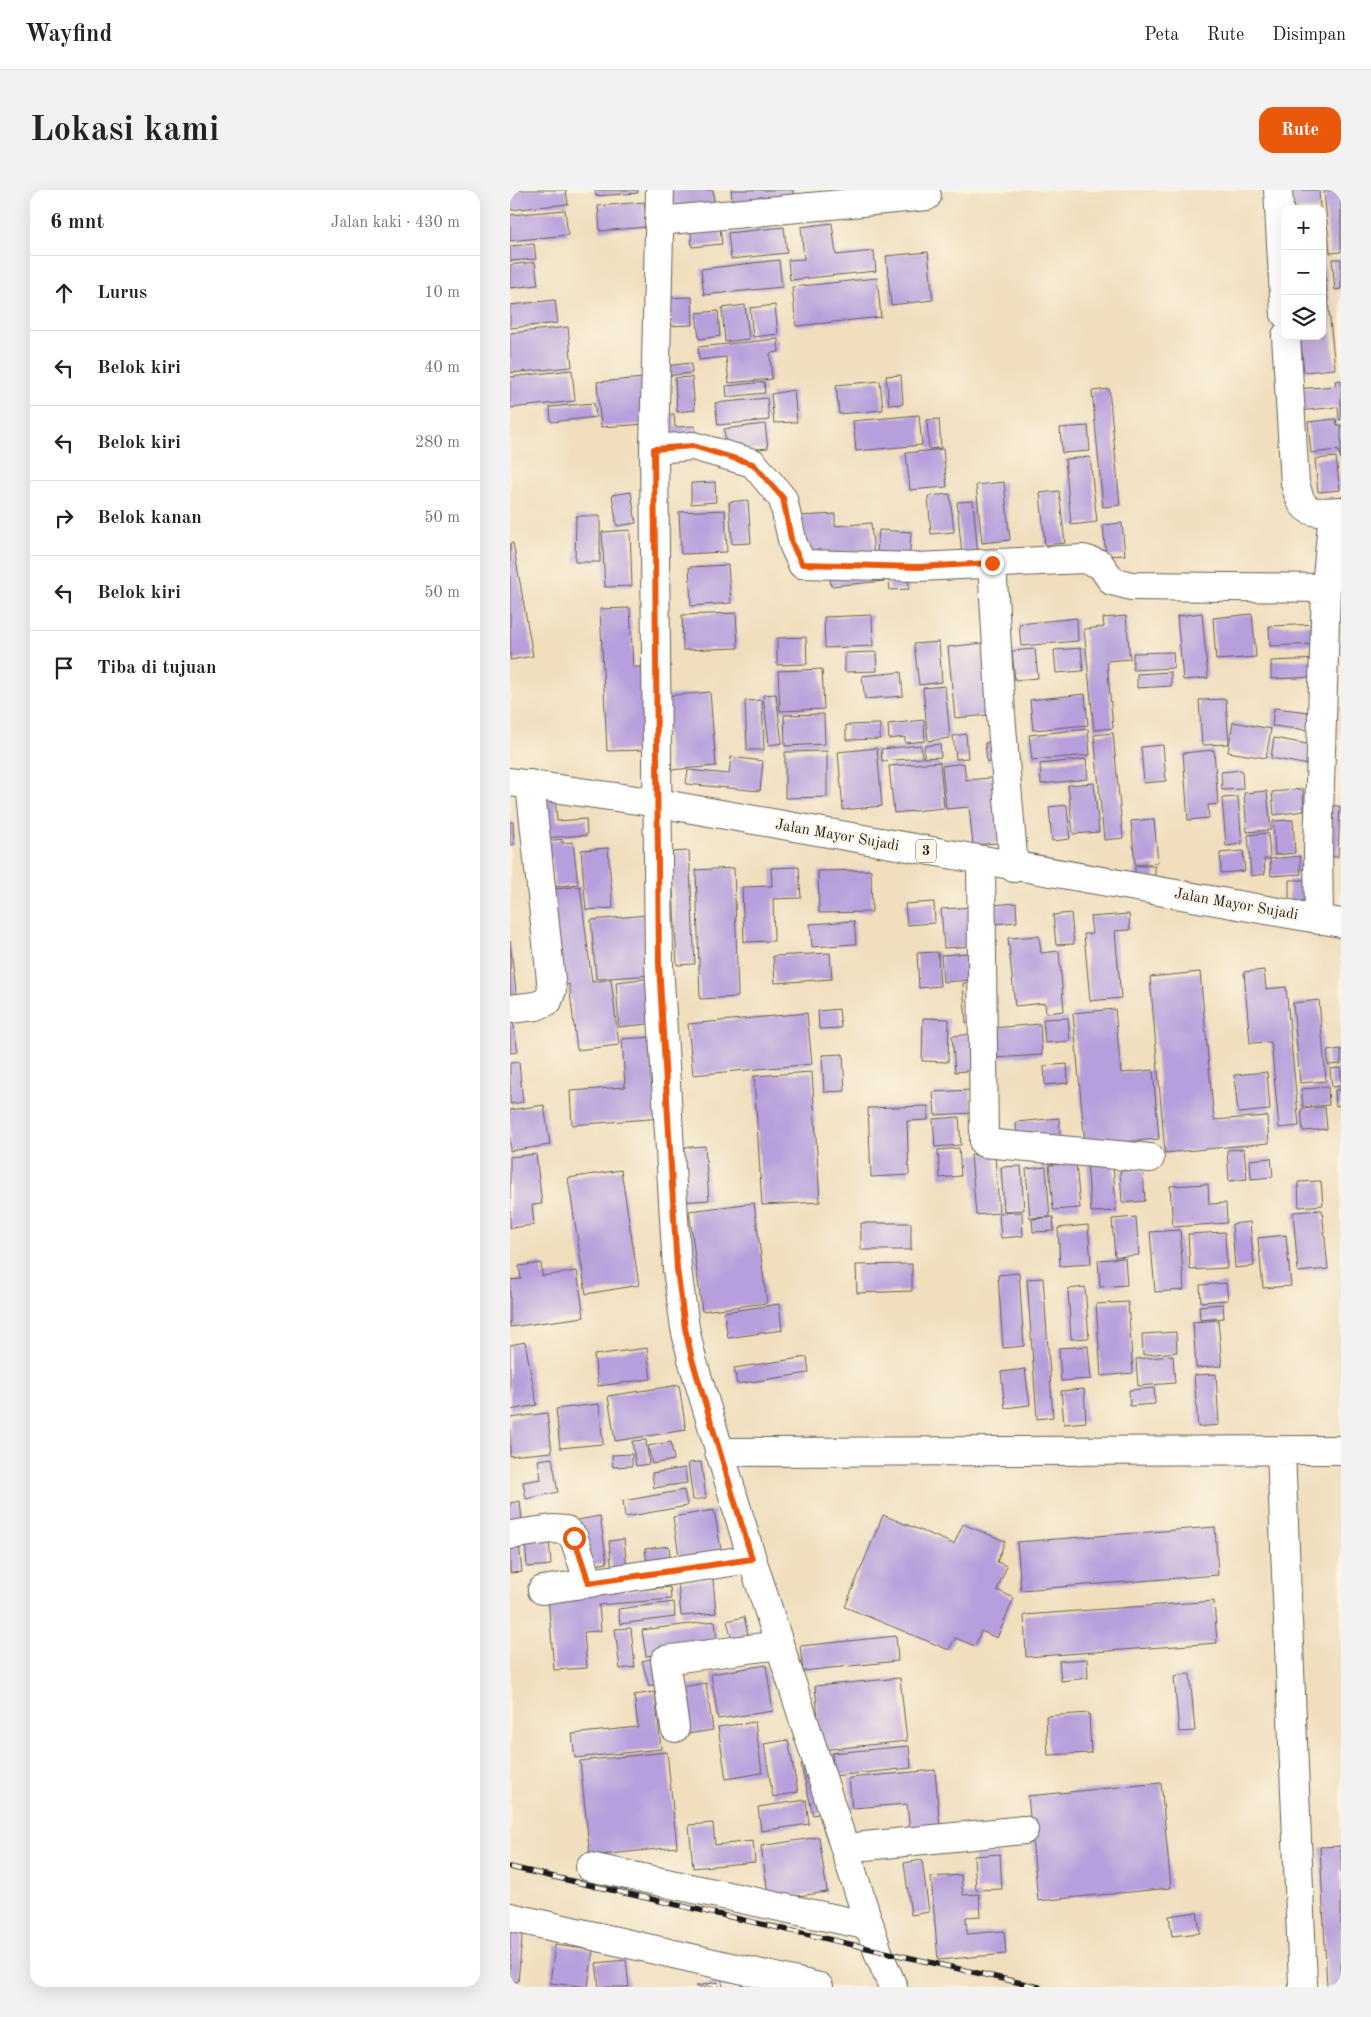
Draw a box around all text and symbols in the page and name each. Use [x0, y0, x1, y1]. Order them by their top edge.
text: Wayfind [25, 23, 112, 47]
text: Peta [1144, 26, 1179, 44]
text: Rute [1207, 26, 1244, 44]
text: Disimpan [1272, 26, 1346, 44]
button: Rute [1259, 107, 1341, 153]
text: Lokasi kami [30, 113, 219, 148]
map controls [1281, 205, 1326, 340]
button: + [1281, 205, 1326, 250]
text: 6 mnt [50, 212, 104, 233]
text: Jalan kaki · 430 m [331, 215, 460, 231]
button: − [1281, 250, 1326, 295]
icon: ahead [50, 279, 78, 307]
text: Lurus [97, 284, 147, 303]
text: 10 m [424, 285, 460, 301]
button: layers [1281, 295, 1326, 340]
icon: left [50, 354, 78, 382]
text: Belok kiri [97, 359, 181, 378]
text: 40 m [424, 360, 460, 376]
icon: left [50, 429, 78, 457]
text: Belok kiri [97, 434, 181, 453]
text: 280 m [415, 435, 460, 451]
icon: right [50, 504, 78, 532]
text: Belok kanan [97, 509, 202, 528]
text: 50 m [424, 510, 460, 526]
route end [981, 552, 1004, 575]
icon: left [50, 579, 78, 607]
text: Belok kiri [97, 584, 181, 603]
text: 50 m [424, 585, 460, 601]
icon: arrive [50, 654, 78, 682]
text: Tiba di tujuan [97, 659, 217, 678]
street label: Jalan Mayor Sujadi [774, 818, 900, 854]
road number: 3 [916, 839, 936, 862]
street label: Jalan Mayor Sujadi [1173, 887, 1299, 923]
route start [563, 1527, 586, 1550]

